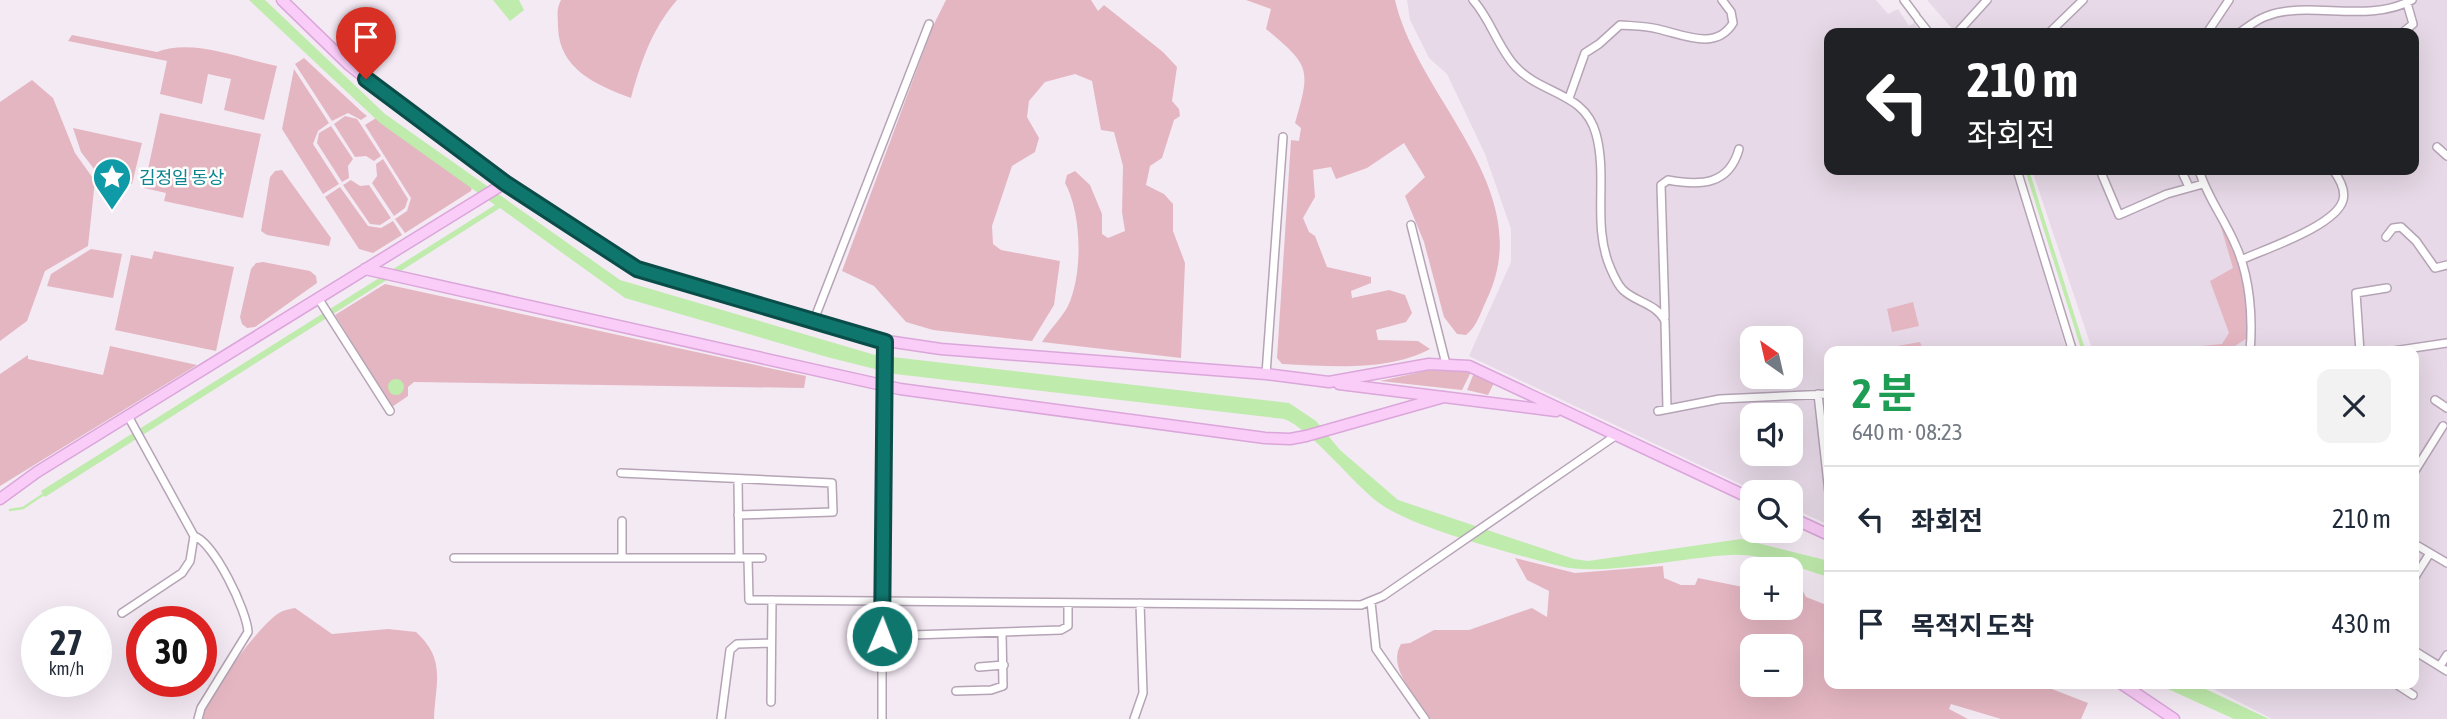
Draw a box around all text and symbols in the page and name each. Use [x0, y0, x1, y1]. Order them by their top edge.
pin [336, 7, 396, 79]
icon: arrive [347, 18, 385, 56]
text: 210 m [1967, 51, 2078, 107]
icon: left [1852, 56, 1943, 147]
text: 좌회전 [1967, 116, 2055, 153]
place icon: 김정일 동상 [91, 156, 133, 211]
place label: 김정일 동상 [139, 167, 224, 188]
north arrow [1740, 326, 1802, 388]
map controls [1740, 326, 1803, 697]
text: 2 분 [1852, 369, 1916, 417]
button: close [2317, 369, 2391, 443]
button: sound [1740, 403, 1803, 466]
text: 640 m · 08:23 [1852, 419, 1963, 445]
button: search [1740, 480, 1803, 543]
icon: left [1852, 500, 1890, 538]
text: 210 m [2332, 504, 2391, 534]
text: 좌회전 [1911, 506, 1983, 536]
button: + [1740, 557, 1803, 620]
position arrow [845, 599, 919, 673]
icon: arrive [1852, 605, 1890, 643]
speed limit sign: 30 [126, 606, 217, 697]
text: 430 m [2332, 609, 2391, 639]
text: 목적지 도착 [1911, 611, 2034, 641]
text: 27 [50, 622, 83, 662]
button: − [1740, 634, 1803, 697]
text: km/h [49, 658, 84, 679]

